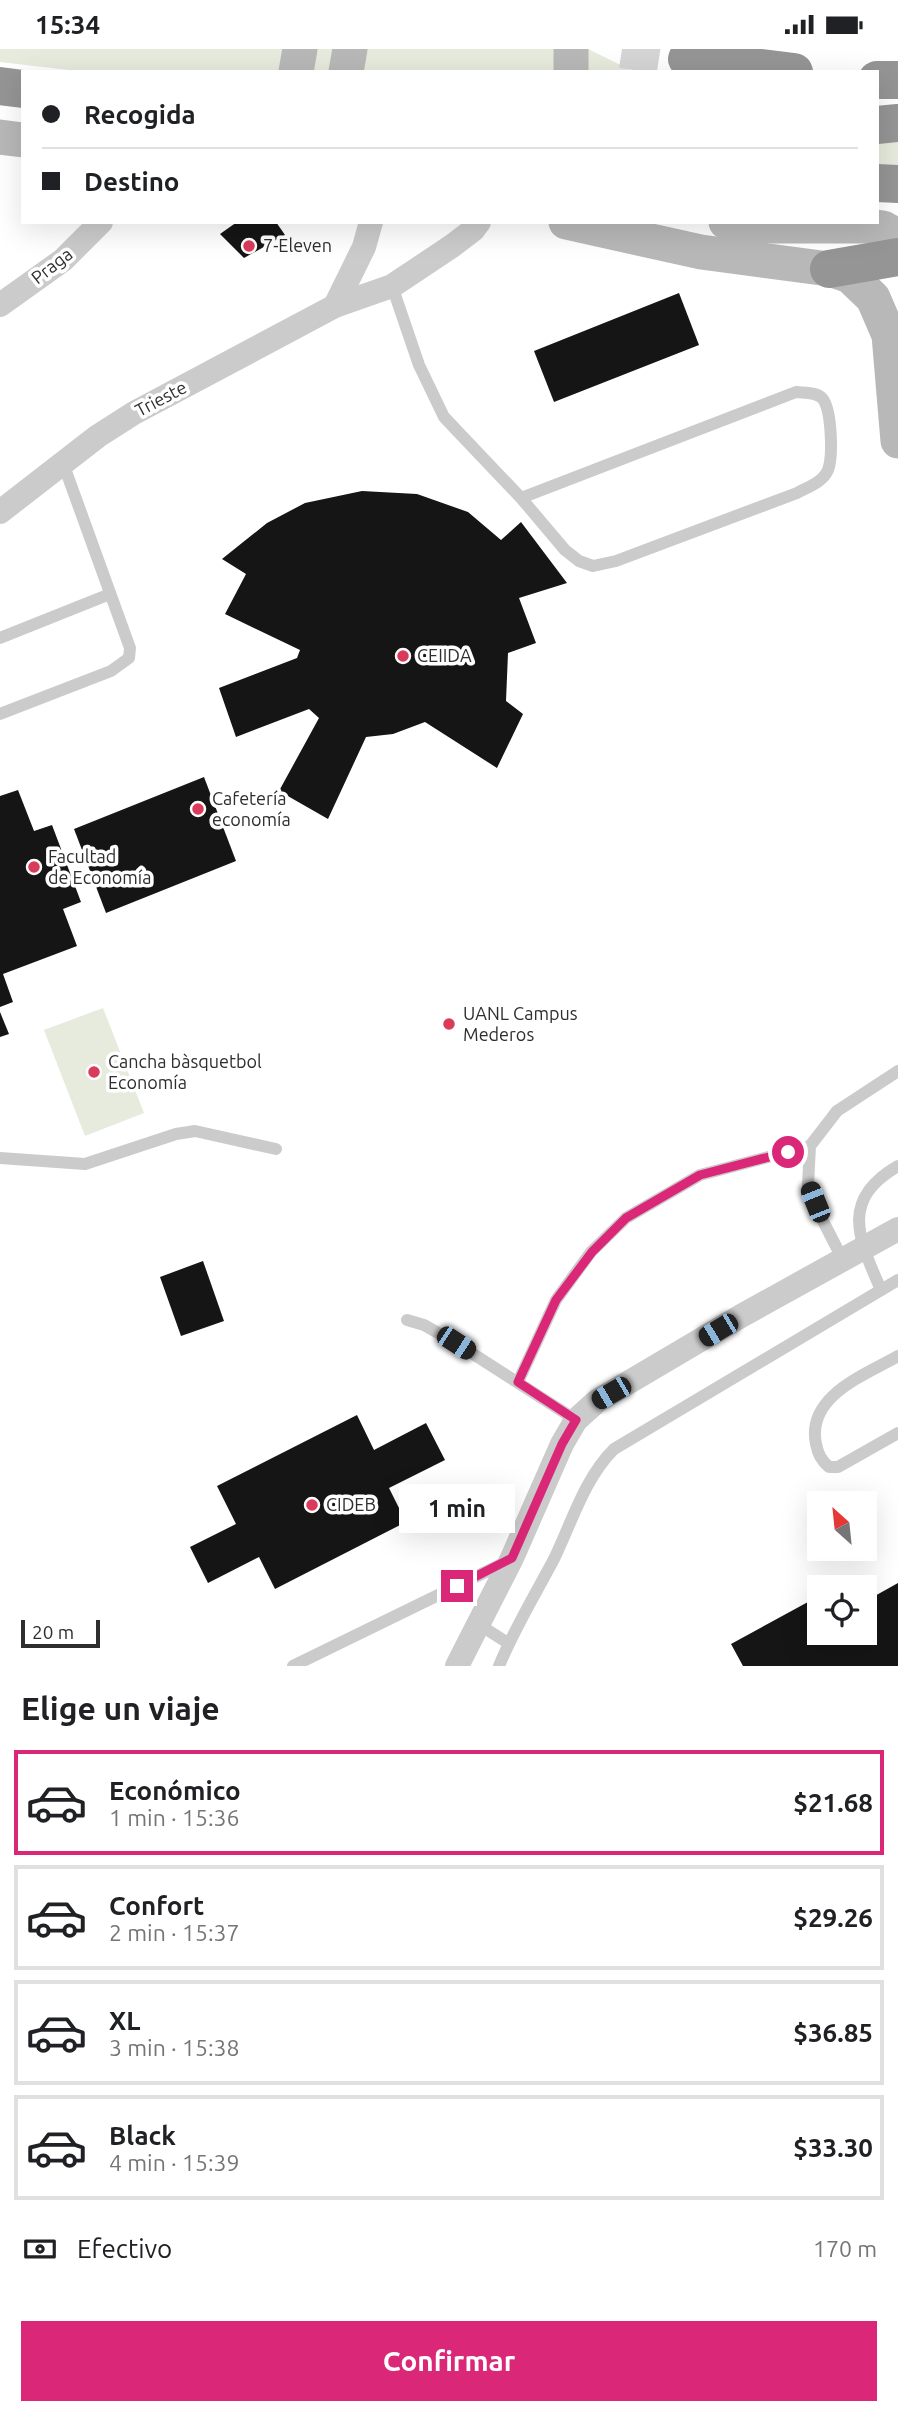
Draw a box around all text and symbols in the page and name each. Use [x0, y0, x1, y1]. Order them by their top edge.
text: 15:34 [35, 10, 100, 39]
text: Recogida [84, 100, 196, 129]
text: Destino [84, 167, 180, 196]
place label: 7-Eleven [263, 235, 332, 255]
marker: 7-Eleven [241, 238, 257, 254]
street label: Praga [27, 243, 76, 287]
street label: Trieste [131, 376, 190, 420]
place label: CEIIDA [417, 645, 472, 665]
marker: CEIIDA [395, 648, 411, 664]
place label: Cafetería economía [212, 788, 291, 829]
marker: Cafetería economía [190, 801, 206, 817]
place label: Facultad de Economía [48, 846, 151, 887]
marker: Facultad de Economía [26, 859, 42, 875]
place label: UANL Campus Mederos [463, 1003, 578, 1044]
marker: UANL Campus Mederos [441, 1016, 457, 1032]
place label: Cancha bàsquetbol Economía [108, 1051, 262, 1092]
marker: Cancha bàsquetbol Economía [86, 1064, 102, 1080]
route start [772, 1136, 804, 1168]
car [798, 1179, 833, 1225]
car [695, 1310, 742, 1350]
car [433, 1323, 480, 1363]
car [588, 1373, 635, 1413]
callout: 1 min [399, 1485, 515, 1533]
north arrow [807, 1491, 877, 1561]
map controls [807, 1491, 877, 1645]
place label: CIDEB [326, 1494, 376, 1514]
text: 1 min [428, 1496, 486, 1521]
marker: CIDEB [304, 1497, 320, 1513]
route end [441, 1570, 473, 1602]
button: locate [807, 1575, 877, 1645]
scale bar [21, 1617, 100, 1649]
text: 20 m [32, 1621, 74, 1643]
text: Elige un viaje [21, 1690, 220, 1726]
icon: car [25, 1771, 88, 1834]
text: Económico [109, 1776, 241, 1805]
text: $21.68 [793, 1788, 873, 1817]
text: 1 min · 15:36 [109, 1805, 240, 1830]
icon: car [25, 1886, 88, 1949]
text: Confort [109, 1891, 204, 1920]
text: $29.26 [793, 1903, 873, 1932]
text: 2 min · 15:37 [109, 1920, 240, 1945]
icon: car [25, 2001, 88, 2064]
text: XL [109, 2006, 140, 2035]
text: $36.85 [793, 2018, 873, 2047]
text: 3 min · 15:38 [109, 2035, 240, 2060]
icon: car [25, 2116, 88, 2179]
text: Black [109, 2121, 176, 2150]
text: $33.30 [793, 2133, 873, 2162]
text: 4 min · 15:39 [109, 2150, 240, 2175]
icon: cash [21, 2230, 59, 2268]
text: Efectivo [77, 2234, 172, 2263]
text: 170 m [813, 2236, 877, 2261]
button: Confirmar [21, 2321, 877, 2401]

